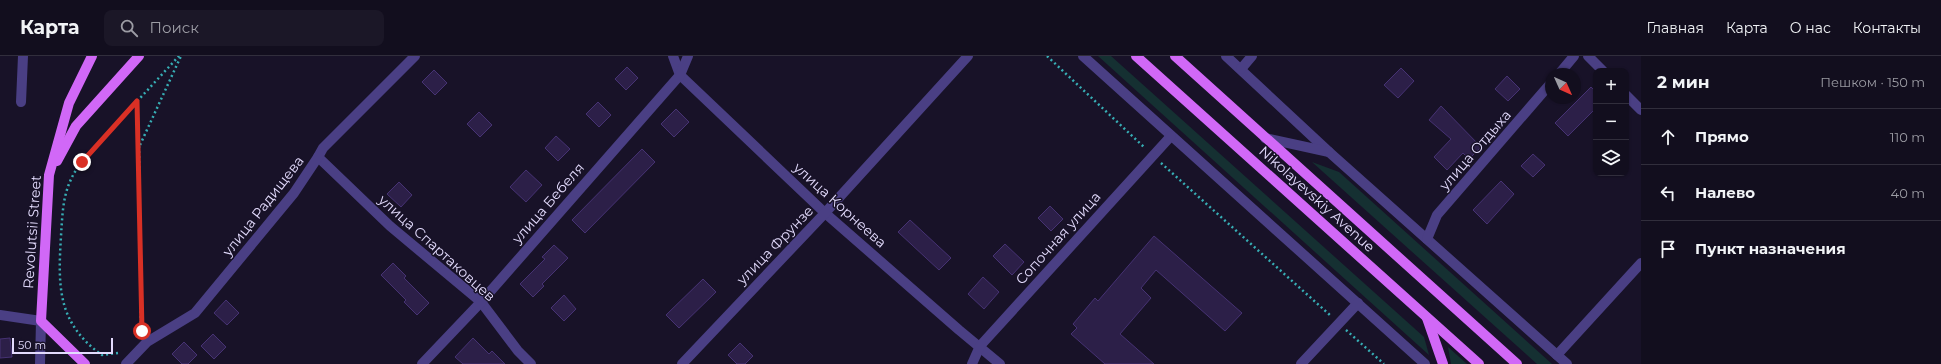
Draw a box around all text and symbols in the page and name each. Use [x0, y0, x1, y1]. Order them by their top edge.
search box [104, 10, 384, 46]
text: Карта [20, 16, 80, 39]
icon: search [118, 17, 140, 39]
text: Поиск [150, 18, 199, 37]
text: Главная [1646, 19, 1704, 37]
text: Карта [1726, 19, 1768, 37]
text: О нас [1790, 19, 1831, 37]
text: Контакты [1853, 19, 1921, 37]
north arrow [1545, 68, 1581, 104]
map controls [1593, 68, 1629, 176]
button: + [1593, 68, 1629, 104]
text: 2 мин [1657, 72, 1710, 92]
text: Пешком · 150 m [1820, 74, 1925, 90]
button: − [1593, 104, 1629, 140]
street label: улица Отдыха [1435, 106, 1515, 195]
icon: ahead [1657, 126, 1679, 148]
text: Прямо [1695, 127, 1749, 146]
text: 110 m [1890, 129, 1925, 145]
button: layers [1593, 140, 1629, 176]
street label: Nikolayevskiy Avenue [1255, 142, 1379, 256]
street label: улица Радищева [218, 152, 308, 261]
route end [73, 153, 91, 171]
street label: улица Корнеева [789, 158, 890, 251]
street label: улица Бебеля [507, 159, 588, 248]
street label: Revolutsii Street [19, 174, 45, 289]
icon: left [1657, 182, 1679, 204]
text: Налево [1695, 183, 1755, 202]
text: 40 m [1891, 185, 1925, 201]
street label: Сопочная улица [1012, 188, 1104, 288]
street label: улица Спартаковцев [374, 190, 499, 305]
street label: улица Фрунзе [732, 202, 817, 289]
icon: arrive [1657, 238, 1679, 260]
text: Пункт назначения [1695, 239, 1846, 258]
route start [133, 322, 151, 340]
scale bar [12, 336, 113, 355]
text: 50 m [18, 338, 46, 352]

